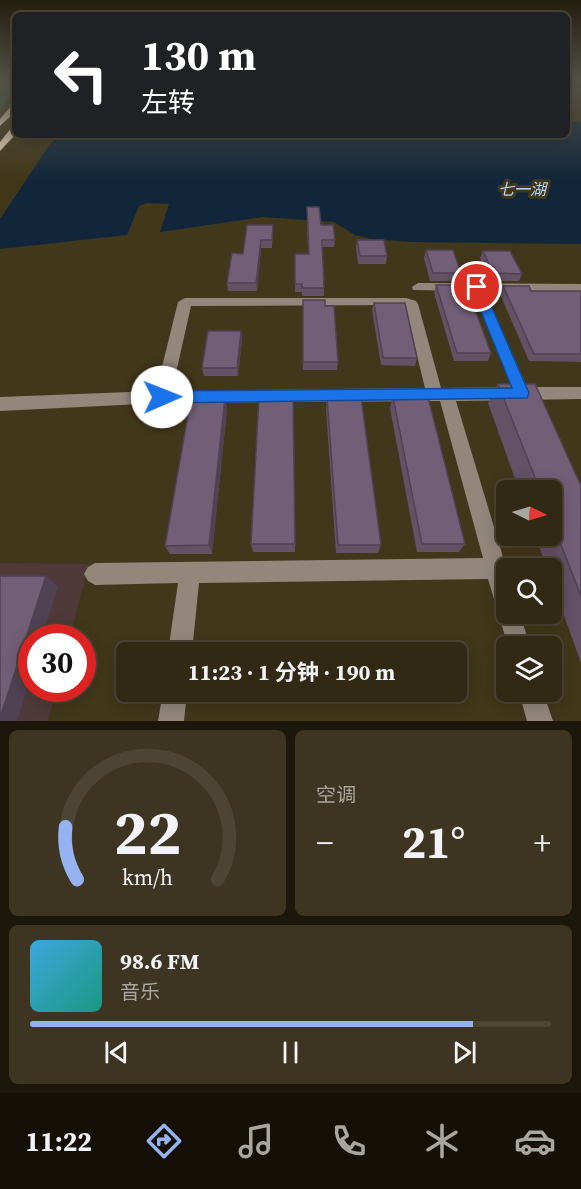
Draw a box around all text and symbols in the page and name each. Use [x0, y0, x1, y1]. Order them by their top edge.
text: 130 m [141, 26, 256, 84]
icon: left [42, 36, 120, 114]
text: 左转 [141, 84, 195, 121]
water label: 七一湖 [498, 178, 549, 200]
pin [451, 261, 502, 312]
icon: arrive [460, 270, 493, 303]
position arrow [130, 365, 194, 429]
north arrow [496, 480, 562, 546]
map controls [496, 480, 562, 702]
button: search [496, 558, 562, 624]
speed limit sign: 30 [18, 624, 96, 702]
button: layers [496, 636, 562, 702]
text: 11:23 · 1 分钟 · 190 m [188, 657, 395, 687]
text: 空调 [316, 781, 356, 809]
text: 22 [114, 789, 181, 875]
text: 21° [402, 811, 465, 873]
text: − [316, 820, 334, 865]
text: + [533, 820, 551, 865]
text: km/h [122, 863, 173, 892]
text: 98.6 FM [120, 946, 199, 976]
text: 音乐 [120, 978, 160, 1006]
icon: previous [100, 1036, 133, 1069]
icon: pause [274, 1036, 307, 1069]
icon: next [448, 1036, 481, 1069]
icon: directions [143, 1120, 185, 1162]
icon: music [235, 1120, 277, 1162]
icon: phone [328, 1120, 370, 1162]
icon: climate [421, 1120, 463, 1162]
icon: car [514, 1120, 556, 1162]
text: 11:22 [25, 1123, 92, 1160]

